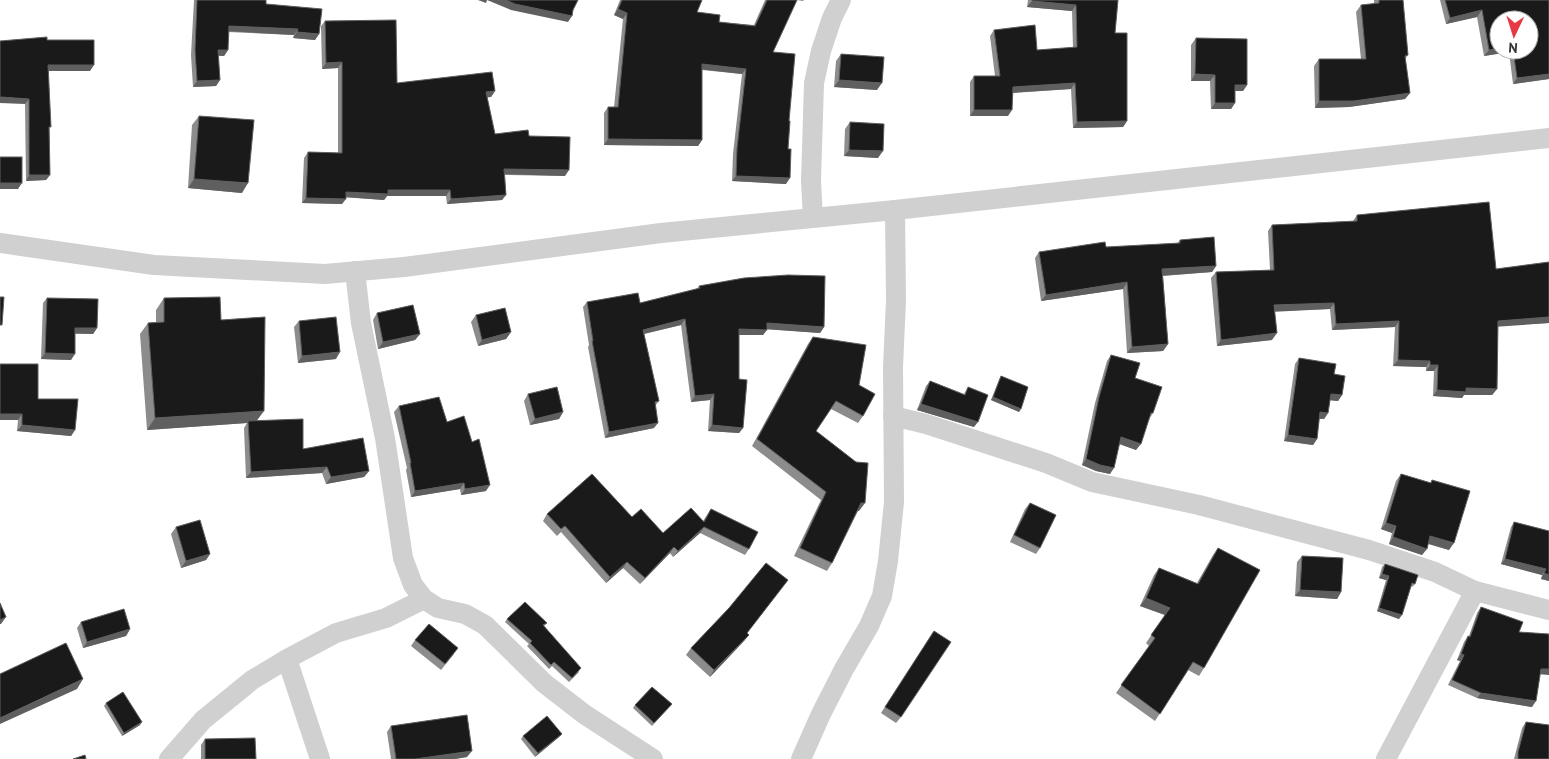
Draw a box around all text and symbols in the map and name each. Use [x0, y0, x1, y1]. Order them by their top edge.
north arrow [1489, 10, 1539, 60]
text: N [1508, 39, 1518, 57]

